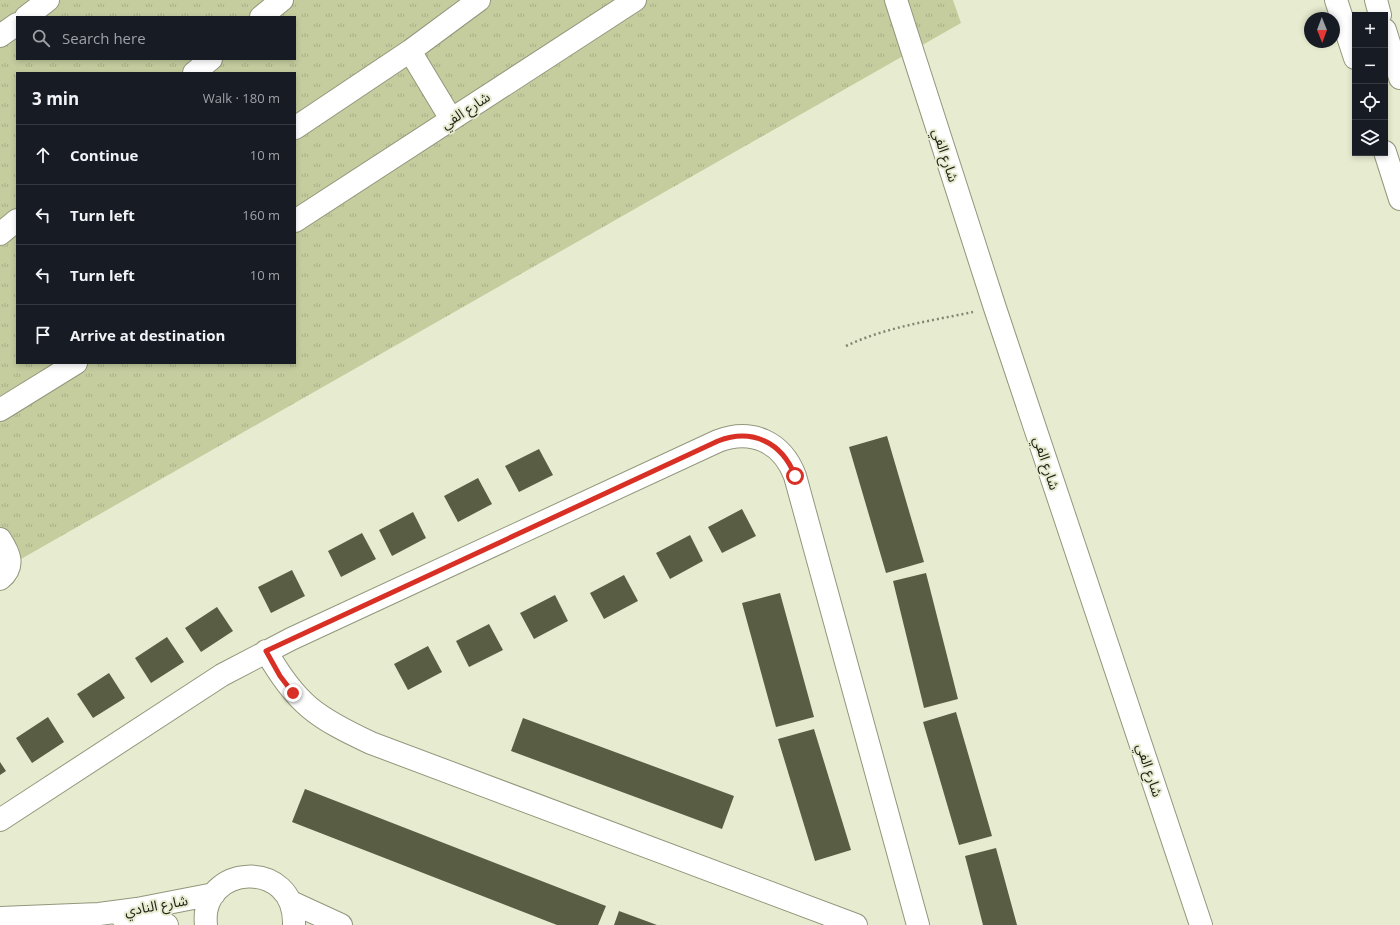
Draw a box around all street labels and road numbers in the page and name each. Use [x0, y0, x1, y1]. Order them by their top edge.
street label: شارع الفي [437, 87, 495, 135]
street label: شارع الفي [926, 126, 964, 185]
street label: شارع الفي [1027, 434, 1065, 493]
street label: شارع الفي [1130, 741, 1168, 800]
street label: شارع النادي [123, 890, 190, 922]

